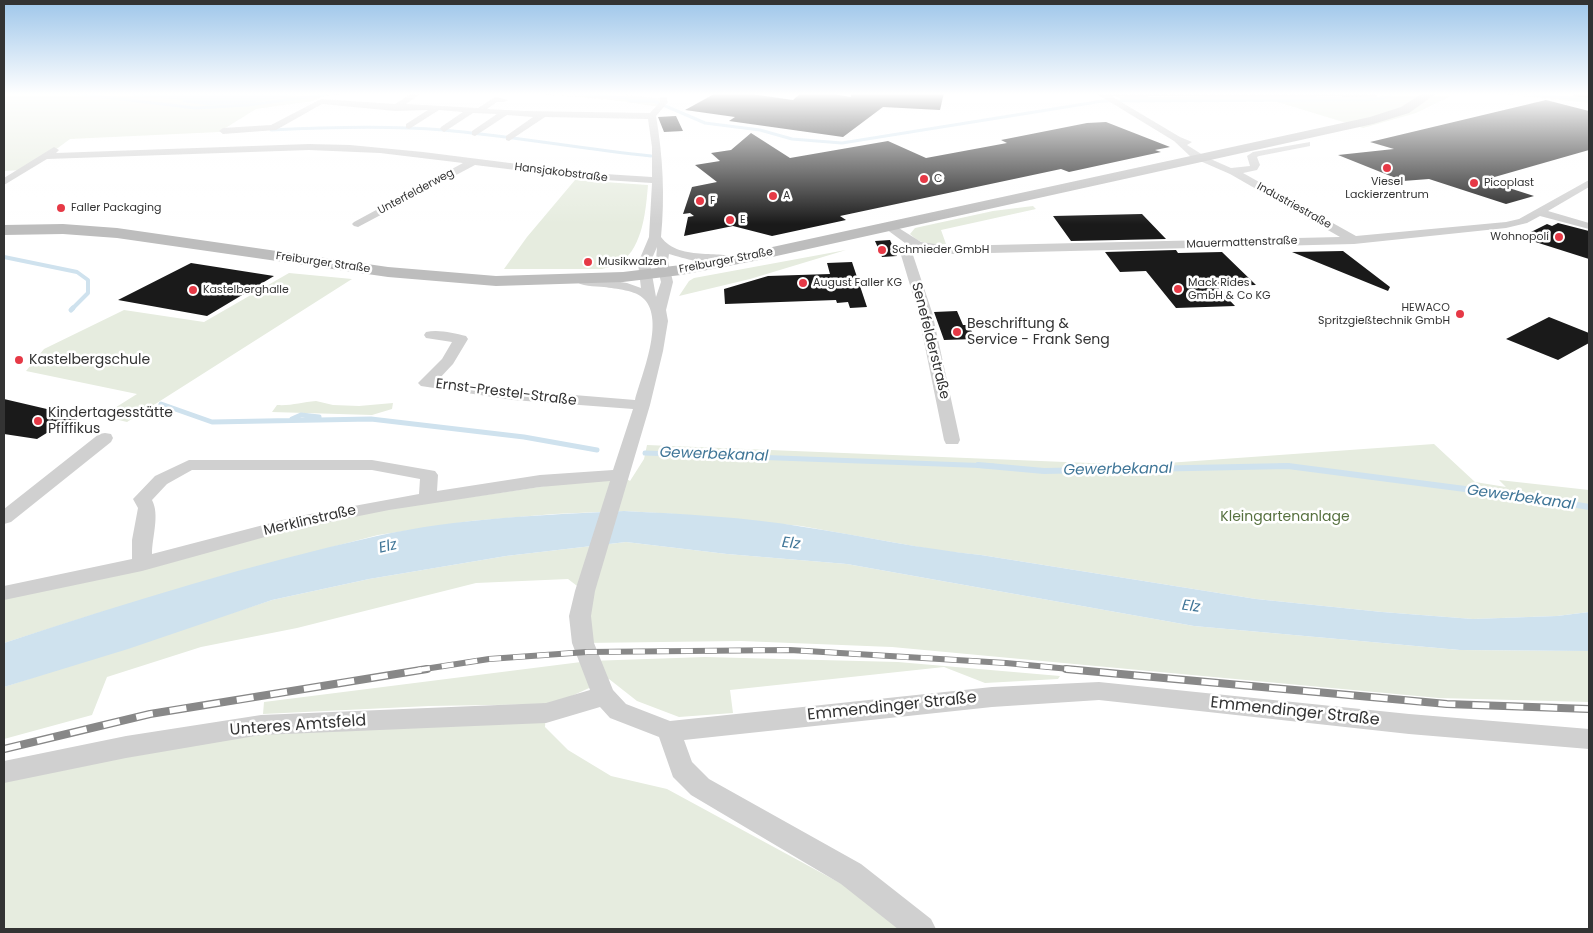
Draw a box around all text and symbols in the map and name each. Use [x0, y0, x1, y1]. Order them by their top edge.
street label: Hansjakobstraße [514, 161, 608, 185]
marker: Viesel Lackierzentrum [1381, 162, 1393, 174]
street label: Unterfelderweg [376, 166, 456, 218]
place label: C [934, 172, 942, 186]
marker: C [918, 173, 930, 185]
place label: Viesel Lackierzentrum [1345, 175, 1429, 201]
place label: Picoplast [1484, 176, 1534, 190]
marker: Picoplast [1468, 177, 1480, 189]
street label: Industriestraße [1254, 180, 1334, 232]
place label: A [783, 189, 790, 203]
marker: A [767, 190, 779, 202]
place label: F [710, 194, 716, 208]
marker: F [694, 195, 706, 207]
place label: Faller Packaging [71, 201, 161, 215]
marker: Faller Packaging [55, 202, 67, 214]
place label: E [740, 213, 746, 227]
marker: E [724, 214, 736, 226]
place label: Wohnopoli [1490, 230, 1549, 244]
marker: Wohnopoli [1553, 231, 1565, 243]
street label: Mauermattenstraße [1186, 234, 1298, 252]
place label: Schmieder GmbH [892, 243, 989, 257]
marker: Schmieder GmbH [876, 244, 888, 256]
street label: Freiburger Straße [678, 245, 774, 277]
street label: Freiburger Straße [275, 250, 371, 276]
place label: Musikwalzen [598, 255, 667, 269]
marker: Musikwalzen [582, 256, 594, 268]
place label: August Faller KG [813, 276, 902, 290]
place label: Mack Rides GmbH & Co KG [1188, 276, 1271, 302]
marker: August Faller KG [797, 277, 809, 289]
street label: Senefelderstraße [907, 281, 953, 401]
place label: Kastelberghalle [203, 283, 289, 297]
marker: Mack Rides GmbH & Co KG [1172, 283, 1184, 295]
marker: Kastelberghalle [187, 284, 199, 296]
place label: HEWACO Spritzgießtechnik GmbH [1318, 301, 1450, 327]
marker: HEWACO Spritzgießtechnik GmbH [1454, 308, 1466, 320]
place label: Beschriftung & Service - Frank Seng [967, 316, 1110, 348]
marker: Beschriftung & Service - Frank Seng [951, 326, 963, 338]
place label: Kastelbergschule [29, 352, 150, 368]
marker: Kastelbergschule [13, 354, 25, 366]
street label: Ernst-Prestel-Straße [435, 376, 577, 410]
place label: Kindertagesstätte Pfiffikus [48, 405, 173, 438]
marker: Kindertagesstätte Pfiffikus [32, 415, 44, 427]
water label: Gewerbekanal [659, 444, 769, 466]
water label: Gewerbekanal [1063, 460, 1173, 480]
water label: Gewerbekanal [1466, 482, 1576, 514]
street label: Merklinstraße [262, 502, 358, 540]
park label: Kleingartenanlage [1220, 509, 1350, 525]
water label: Elz [781, 534, 801, 554]
water label: Elz [377, 536, 399, 558]
water label: Elz [1181, 597, 1201, 617]
street label: Emmendinger Straße [806, 689, 978, 725]
street label: Emmendinger Straße [1209, 694, 1381, 730]
street label: Unteres Amtsfeld [229, 712, 367, 740]

